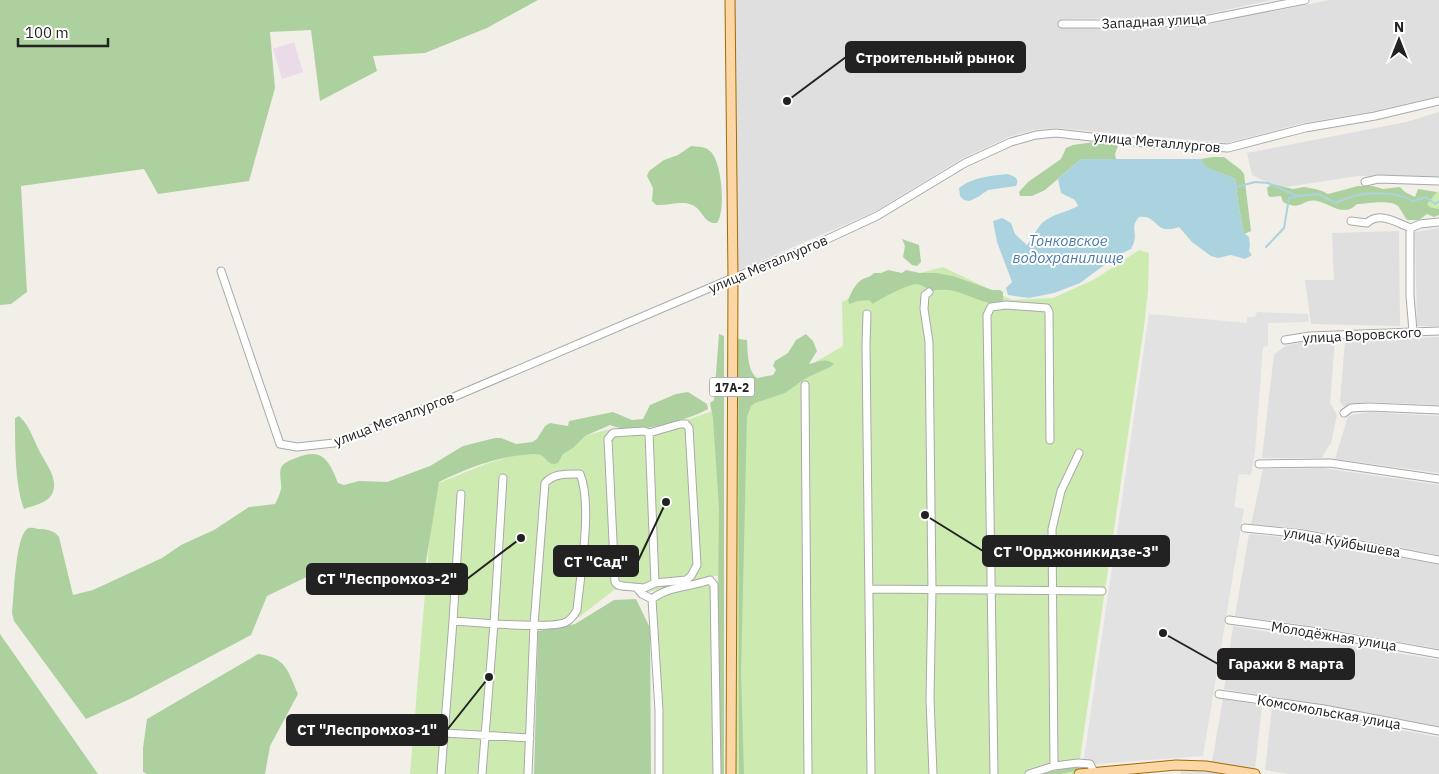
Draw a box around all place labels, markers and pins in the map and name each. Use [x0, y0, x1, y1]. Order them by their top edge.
callout: Строительный рынок [846, 42, 1025, 72]
callout: СТ "Орджоникидзе-3" [983, 536, 1169, 566]
callout: СТ "Сад" [554, 546, 638, 576]
callout: СТ "Леспромхоз-2" [307, 564, 467, 594]
callout: Гаражи 8 марта [1218, 649, 1354, 679]
callout: СТ "Леспромхоз-1" [287, 715, 447, 745]

